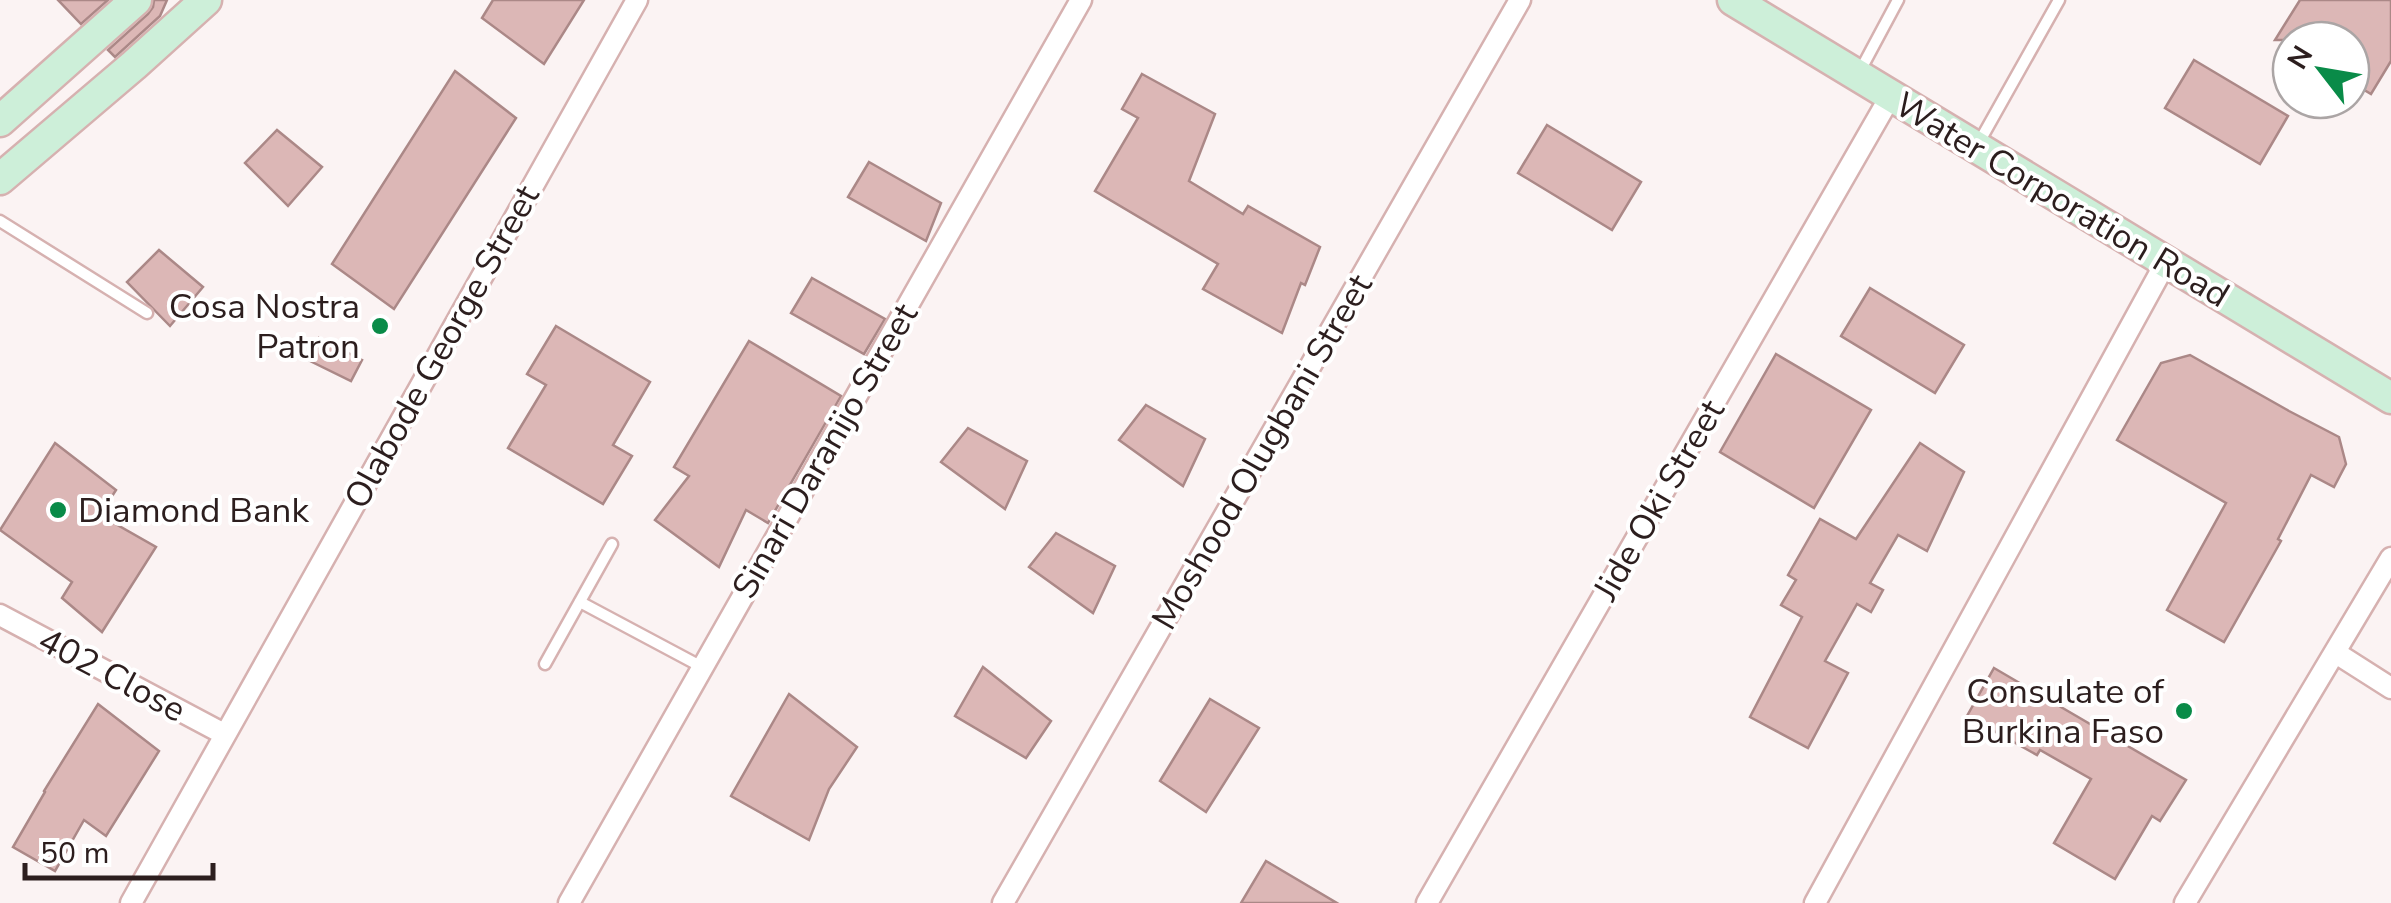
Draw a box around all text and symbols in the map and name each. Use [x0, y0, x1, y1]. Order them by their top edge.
north arrow [2271, 20, 2371, 120]
text: N [2279, 39, 2322, 76]
street label: Water Corporation Road [1886, 81, 2238, 319]
street label: Olabode George Street [333, 176, 551, 517]
street label: Moshood Olugbani Street [1141, 265, 1384, 638]
place label: Cosa Nostra Patron [169, 283, 360, 370]
street label: Sinari Daranijo Street [721, 294, 929, 607]
marker: Cosa Nostra Patron [369, 315, 391, 337]
street label: Jide Oki Street [1582, 390, 1736, 610]
place label: Diamond Bank [78, 487, 309, 534]
marker: Diamond Bank [47, 499, 69, 521]
street label: 402 Close [30, 617, 194, 733]
place label: Consulate of Burkina Faso [1962, 668, 2165, 755]
marker: Consulate of Burkina Faso [2173, 700, 2195, 722]
scale bar [25, 818, 212, 880]
text: 50 m [40, 833, 109, 874]

